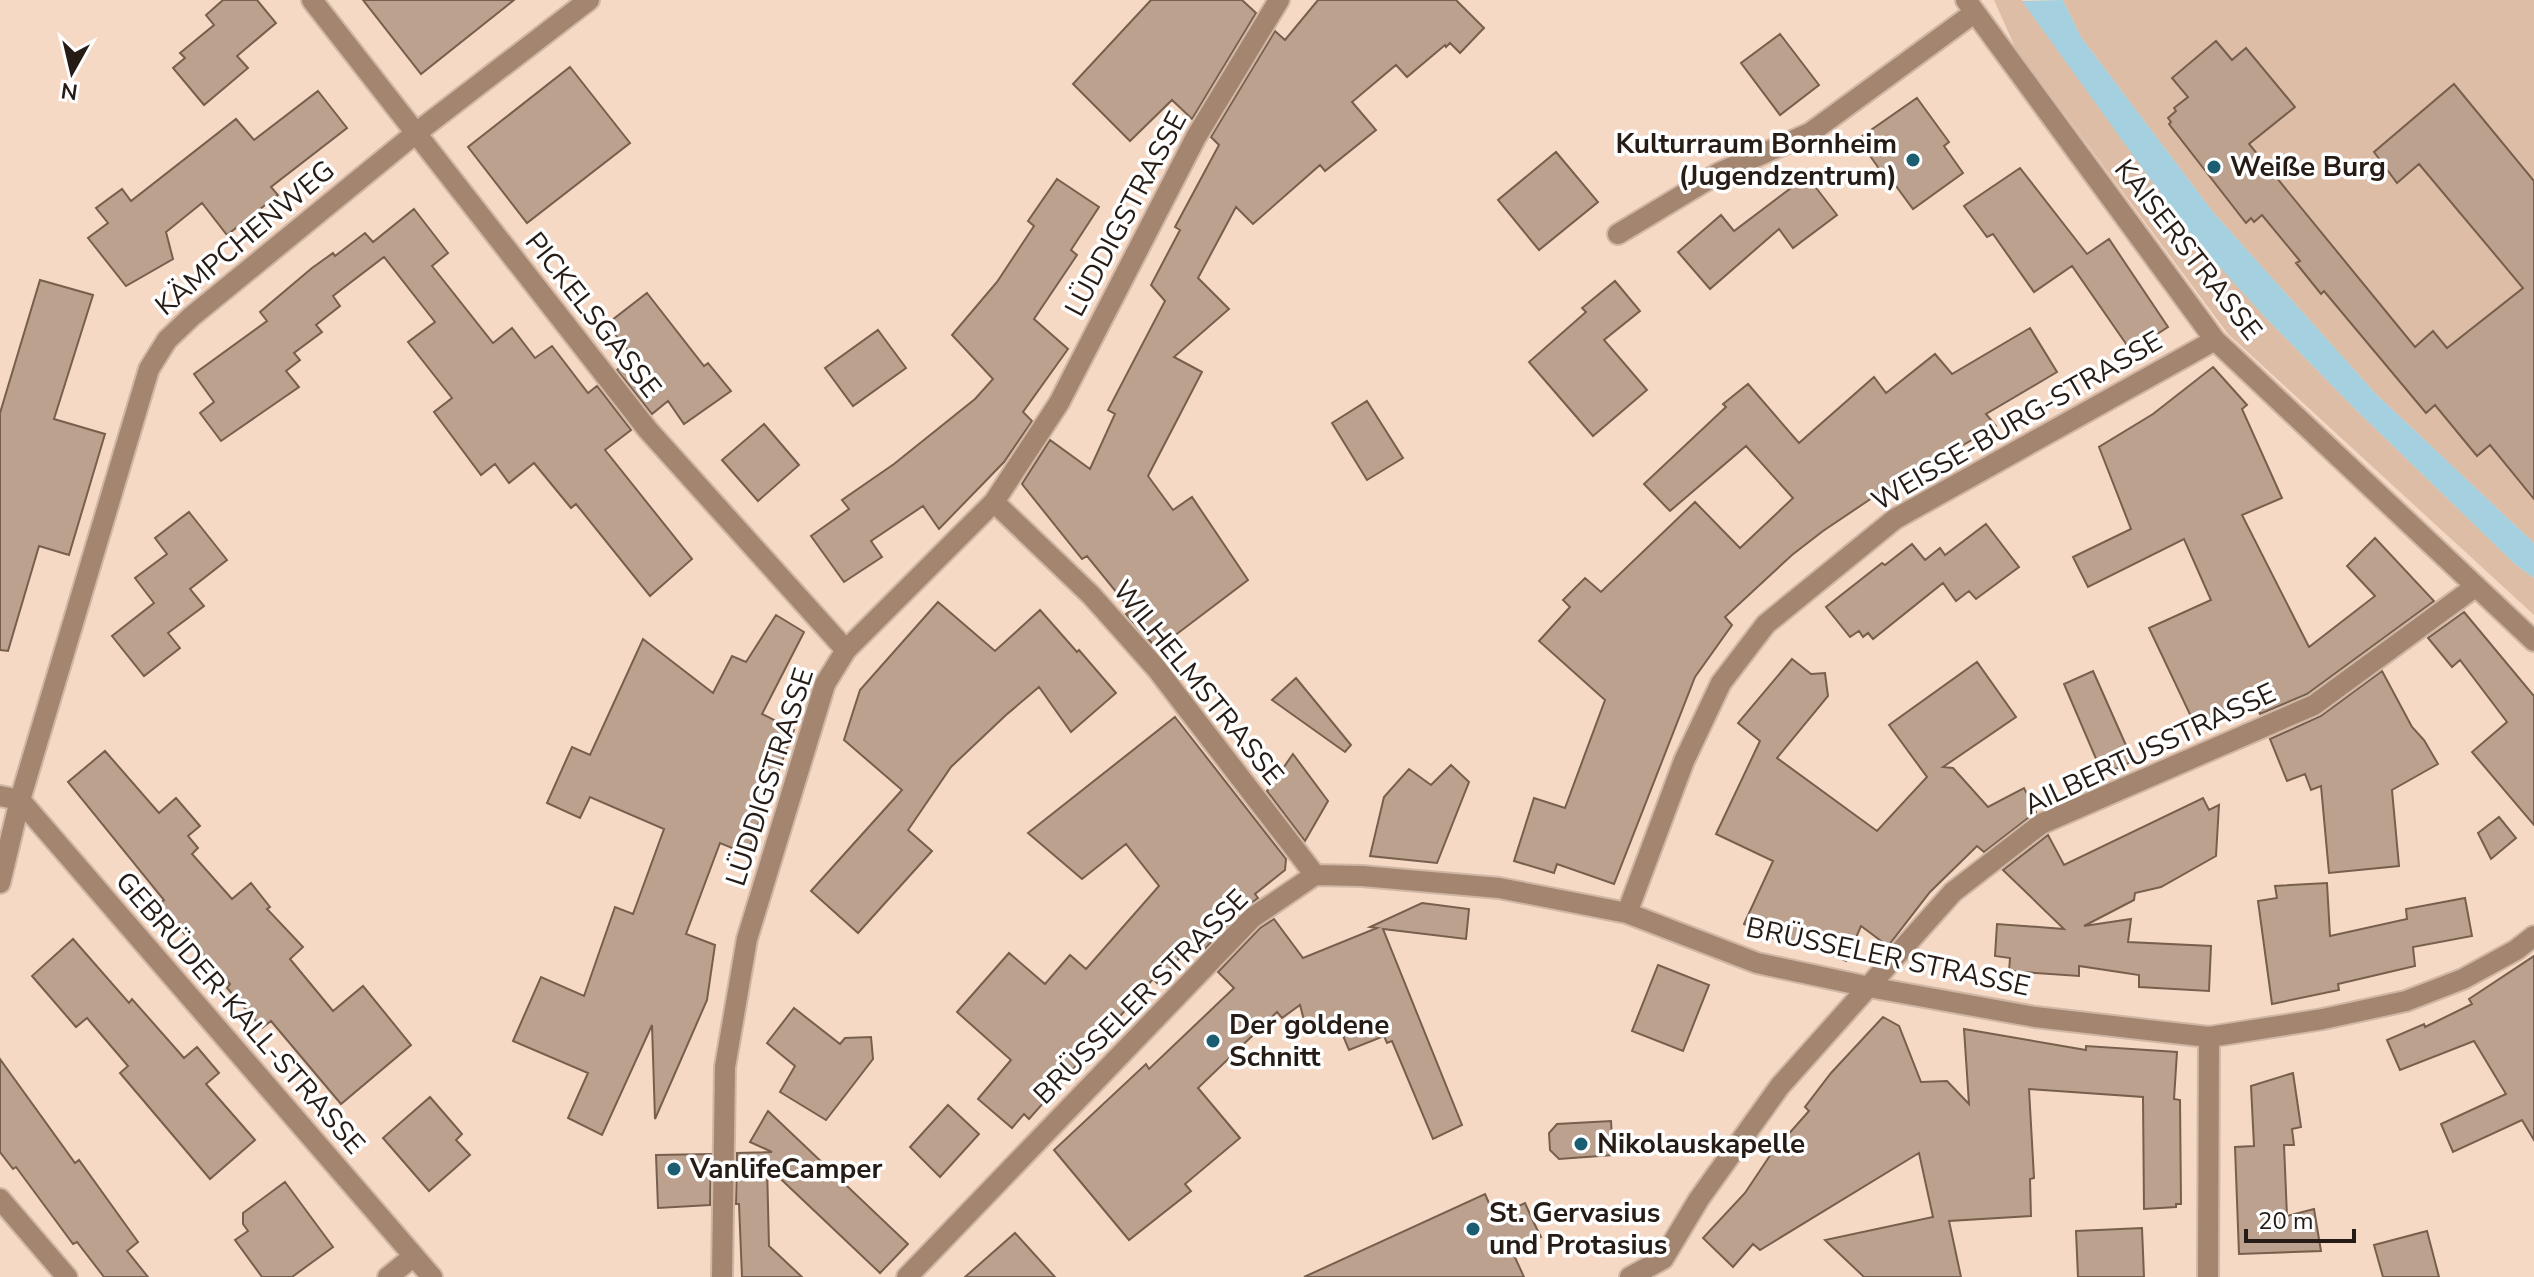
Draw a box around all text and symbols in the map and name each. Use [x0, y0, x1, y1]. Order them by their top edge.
north arrow [32, 32, 112, 112]
text: N [59, 75, 80, 107]
street label: LÜDDIGSTRASSE [1056, 105, 1196, 323]
place label: Kulturraum Bornheim (Jugendzentrum) [1615, 125, 1897, 195]
place label: Weiße Burg [2230, 148, 2386, 186]
marker: Kulturraum Bornheim (Jugendzentrum) [1904, 151, 1922, 169]
street label: KÄMPCHENWEG [147, 152, 343, 324]
street label: KAISERSTRASSE [2105, 152, 2271, 348]
marker: Weiße Burg [2205, 158, 2223, 176]
street label: PICKELSGASSE [516, 224, 670, 406]
street label: WEISSE-BURG-STRASSE [1865, 322, 2169, 520]
street label: WILHELMSTRASSE [1104, 573, 1292, 793]
street label: LÜDDIGSTRASSE [717, 663, 823, 891]
street label: AILBERTUSSTRASSE [2018, 674, 2282, 824]
street label: GEBRÜDER-KALL-STRASSE [107, 864, 373, 1162]
street label: BRÜSSELER STRASSE [1025, 881, 1257, 1113]
street label: BRÜSSELER STRASSE [1743, 908, 2033, 1006]
place label: Der goldene Schnitt [1229, 1006, 1389, 1076]
marker: Der goldene Schnitt [1204, 1032, 1222, 1050]
place label: Nikolauskapelle [1597, 1125, 1805, 1163]
marker: Nikolauskapelle [1572, 1135, 1590, 1153]
place label: VanlifeCamper [689, 1150, 882, 1188]
marker: VanlifeCamper [665, 1160, 683, 1178]
scale bar [2246, 1193, 2354, 1243]
place label: St. Gervasius und Protasius [1489, 1194, 1667, 1264]
text: 20 m [2258, 1205, 2314, 1237]
marker: St. Gervasius und Protasius [1464, 1220, 1482, 1238]

